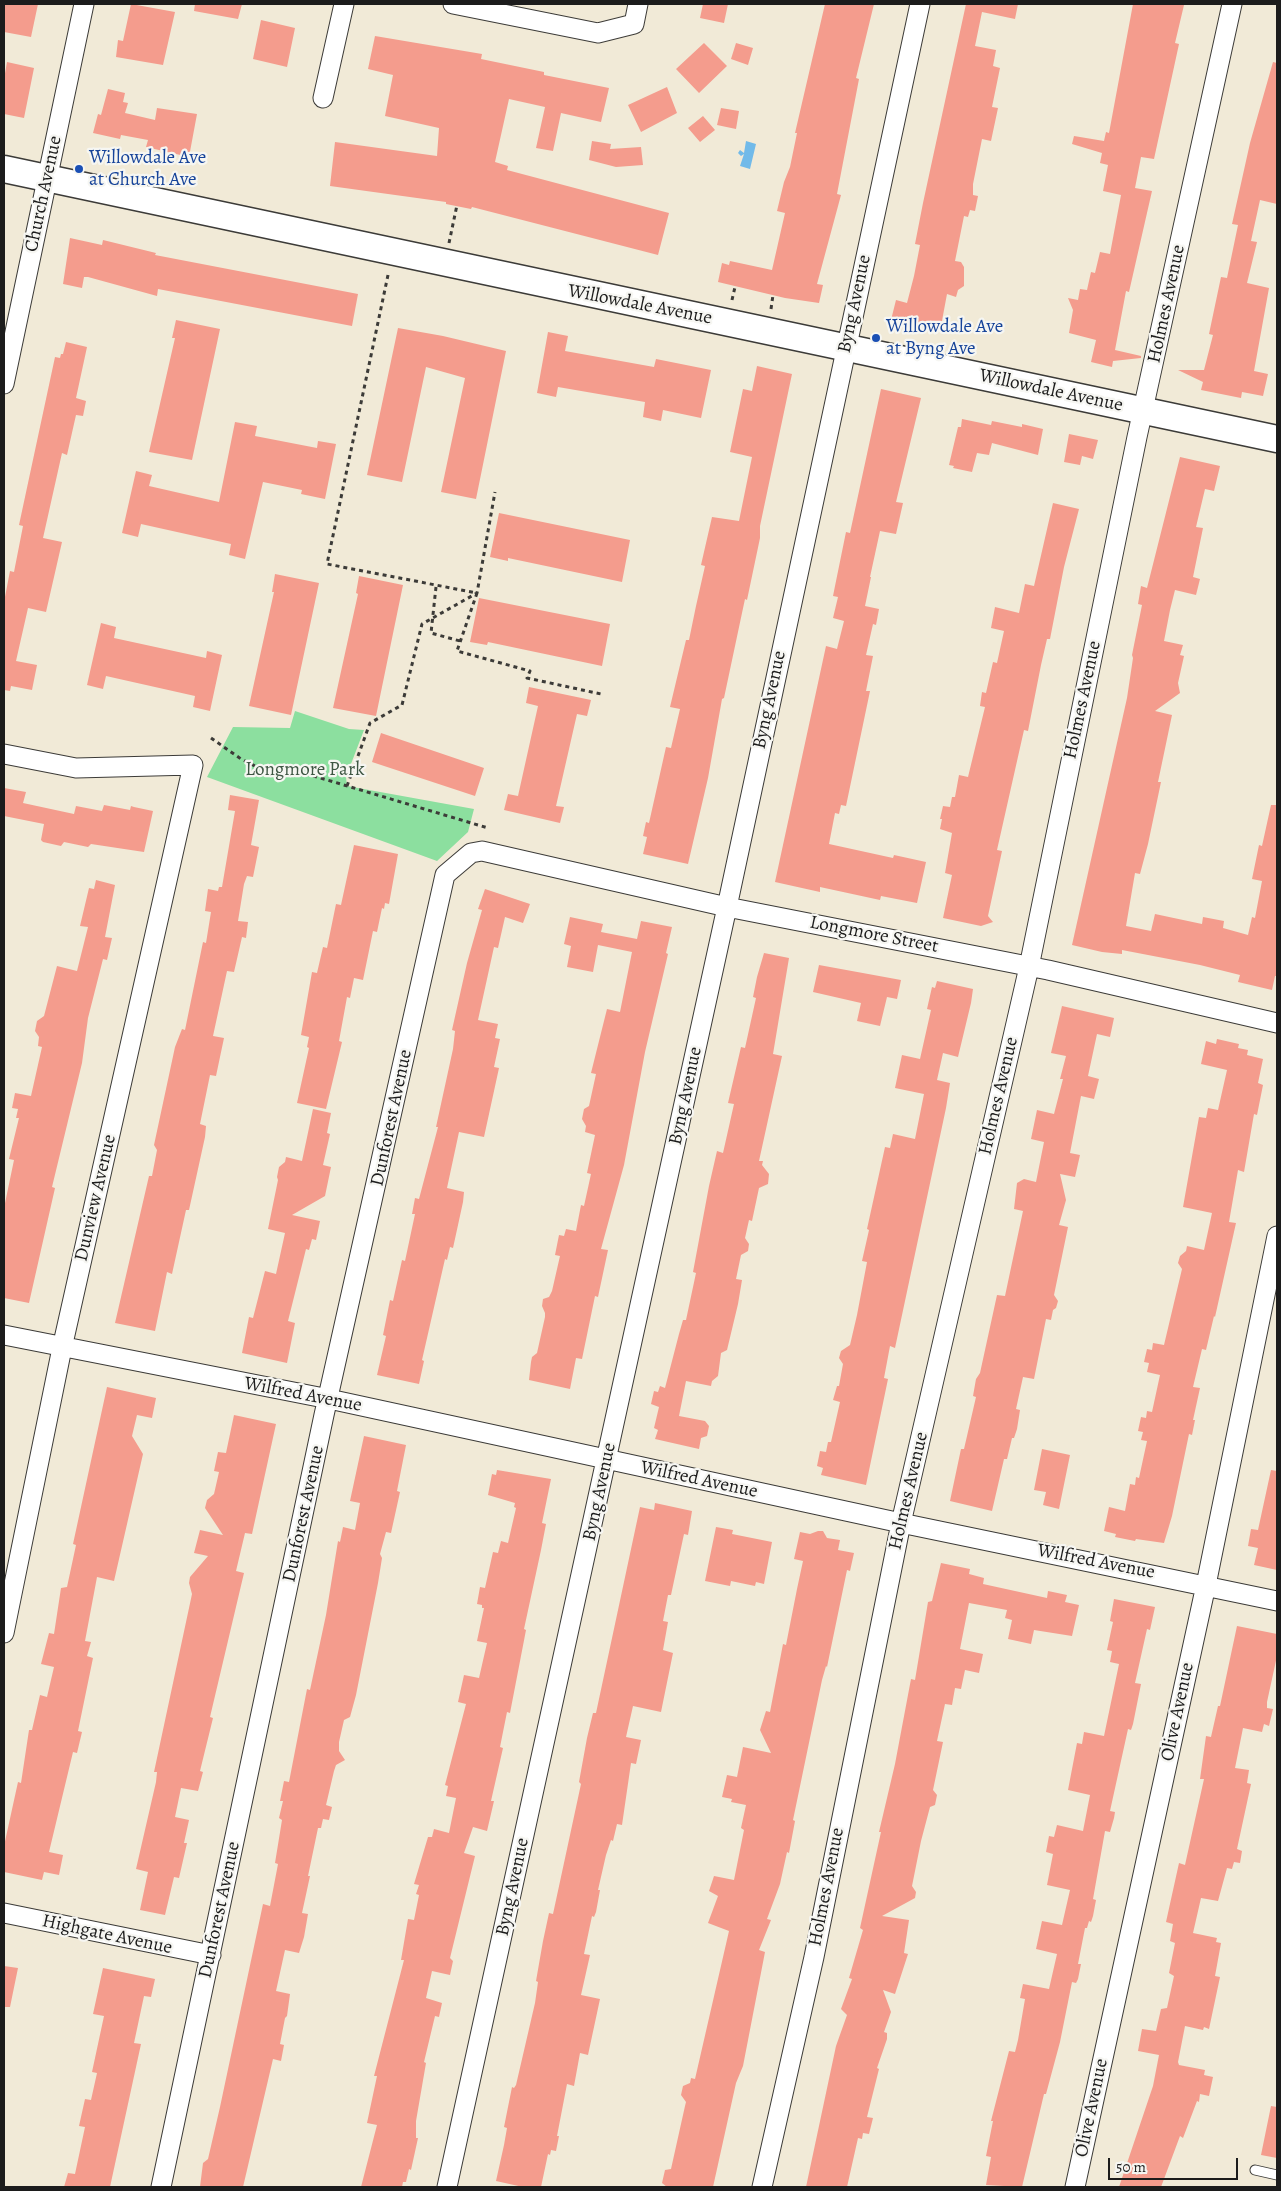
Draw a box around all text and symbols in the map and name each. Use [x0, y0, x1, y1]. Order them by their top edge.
street label: Church Avenue [21, 134, 67, 254]
place label: Willowdale Ave at Church Ave [89, 147, 206, 191]
marker: Willowdale Ave at Church Ave [73, 163, 85, 175]
street label: Holmes Avenue [1143, 243, 1191, 365]
street label: Byng Avenue [833, 253, 877, 355]
street label: Willowdale Avenue [566, 280, 714, 330]
place label: Willowdale Ave at Byng Ave [886, 316, 1003, 360]
marker: Willowdale Ave at Byng Ave [870, 332, 882, 344]
street label: Willowdale Avenue [977, 365, 1125, 417]
street label: Holmes Avenue [1059, 639, 1107, 761]
street label: Byng Avenue [748, 649, 792, 751]
park label: Longmore Park [245, 759, 365, 781]
street label: Longmore Street [808, 911, 940, 959]
street label: Holmes Avenue [974, 1035, 1024, 1157]
street label: Byng Avenue [664, 1045, 708, 1147]
street label: Dunforest Avenue [366, 1048, 418, 1188]
street label: Dunview Avenue [70, 1132, 122, 1264]
street label: Wilfred Avenue [242, 1372, 364, 1418]
street label: Holmes Avenue [884, 1430, 934, 1552]
street label: Byng Avenue [578, 1441, 622, 1543]
street label: Dunforest Avenue [278, 1444, 330, 1584]
street label: Wilfred Avenue [638, 1456, 760, 1504]
street label: Wilfred Avenue [1035, 1539, 1157, 1585]
street label: Olive Avenue [1156, 1661, 1200, 1763]
street label: Holmes Avenue [804, 1826, 850, 1948]
street label: Byng Avenue [491, 1836, 535, 1938]
street label: Dunforest Avenue [194, 1840, 246, 1980]
street label: Highgate Avenue [40, 1910, 174, 1960]
street label: Olive Avenue [1070, 2057, 1114, 2159]
scale bar [1111, 2148, 1241, 2180]
text: 50 m [1116, 2157, 1146, 2177]

